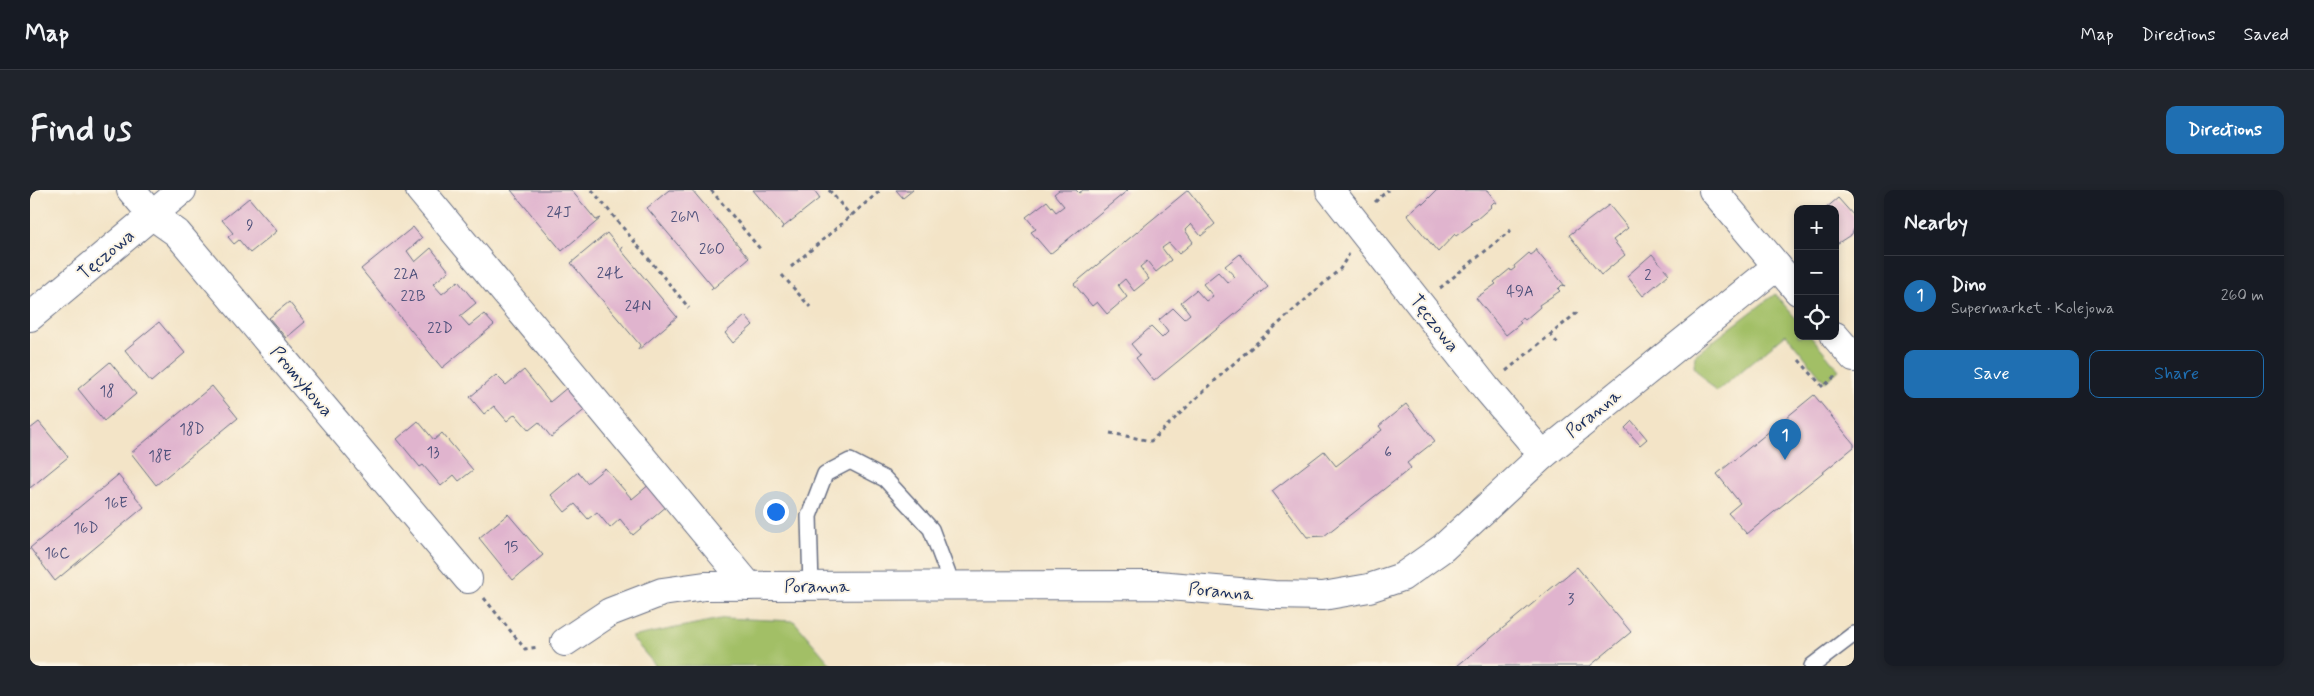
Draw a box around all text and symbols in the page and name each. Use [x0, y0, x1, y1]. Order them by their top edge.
text: Map [25, 19, 69, 50]
text: Map [2081, 23, 2114, 47]
text: Directions [2142, 23, 2216, 47]
text: Saved [2244, 23, 2289, 47]
button: Directions [2166, 106, 2284, 154]
text: Find us [30, 107, 132, 153]
house number: 24J [546, 203, 572, 223]
map controls [1794, 205, 1839, 340]
button: + [1794, 205, 1839, 250]
house number: 26M [671, 208, 699, 228]
text: Nearby [1904, 209, 1968, 237]
house number: 9 [246, 216, 254, 236]
street label: Tęczowa [73, 224, 140, 286]
house number: 26O [699, 240, 725, 260]
button: − [1794, 250, 1839, 295]
house number: 24Ł [597, 264, 623, 284]
house number: 22A [393, 265, 419, 285]
house number: 2 [1644, 266, 1652, 286]
text: Dino [1951, 273, 1986, 298]
house number: 49A [1506, 282, 1534, 302]
text: 1 [1916, 285, 1924, 306]
text: 260 m [2221, 285, 2264, 306]
house number: 22B [401, 287, 425, 307]
street label: Tęczowa [1404, 290, 1464, 358]
button: locate [1794, 295, 1839, 340]
house number: 24N [625, 297, 651, 317]
text: Supermarket · Kolejowa [1951, 298, 2114, 319]
house number: 22D [427, 319, 453, 339]
street label: Promykowa [264, 341, 338, 422]
button: Save [1904, 350, 2079, 398]
button: Share [2089, 350, 2264, 398]
house number: 18 [100, 382, 114, 402]
street label: Poranna [1561, 384, 1627, 444]
pin: 1 [1769, 419, 1801, 460]
house number: 18D [179, 420, 205, 440]
house number: 13 [426, 443, 440, 463]
house number: 6 [1384, 443, 1392, 463]
house number: 18E [148, 447, 172, 467]
house number: 16E [104, 494, 128, 514]
your location [763, 499, 789, 525]
house number: 16D [73, 519, 99, 539]
house number: 15 [504, 538, 518, 558]
house number: 16C [44, 544, 70, 564]
street label: Poranna [784, 575, 850, 599]
street label: Poranna [1187, 577, 1255, 607]
house number: 3 [1568, 590, 1575, 610]

